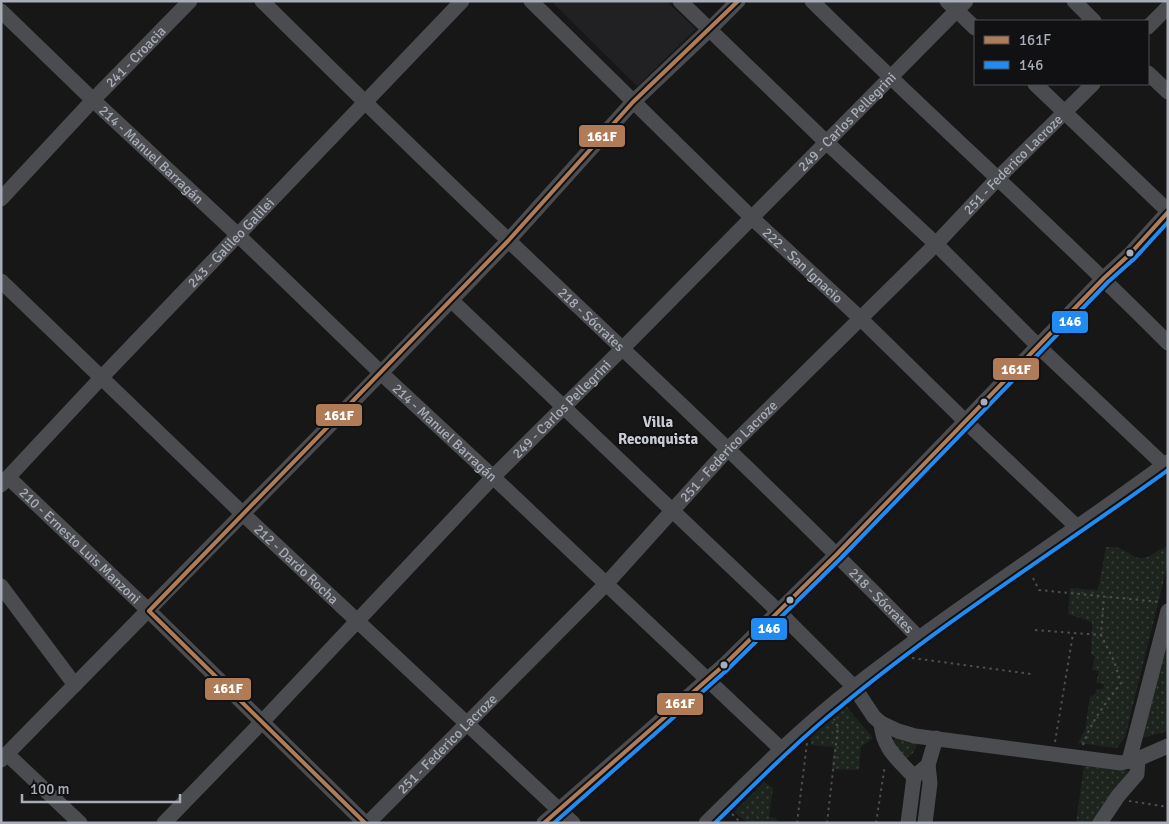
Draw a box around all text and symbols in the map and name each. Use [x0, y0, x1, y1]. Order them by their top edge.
legend [974, 20, 1149, 85]
street label: 241 - Croacia [102, 22, 169, 91]
text: 161F [1019, 31, 1051, 49]
text: 146 [1019, 56, 1043, 74]
street label: 249 - Carlos Pellegrini [794, 68, 899, 175]
street label: 214 - Manuel Barragán [96, 102, 207, 207]
street label: 251 - Federico Lacroze [960, 111, 1066, 218]
line badge: 161F [578, 124, 626, 148]
text: 161F [587, 128, 618, 145]
street label: 243 - Galileo Galilei [184, 194, 278, 291]
street label: 222 - San Ignacio [759, 224, 847, 306]
unlabelled marker [1125, 248, 1135, 258]
street label: 218 - Sócrates [555, 284, 628, 355]
line badge: 146 [1051, 310, 1089, 334]
text: 146 [1059, 313, 1082, 330]
street label: 249 - Carlos Pellegrini [509, 356, 615, 462]
line badge: 161F [992, 357, 1040, 381]
text: 161F [1001, 361, 1032, 378]
street label: 214 - Manuel Barragán [389, 380, 501, 485]
street label: 251 - Federico Lacroze [676, 397, 781, 505]
unlabelled marker [979, 397, 989, 407]
line badge: 161F [315, 403, 363, 427]
text: 161F [324, 407, 355, 424]
district label: Villa Reconquista [618, 413, 698, 448]
street label: 210 - Ernesto Luis Manzoni [16, 484, 144, 607]
street label: 212 - Dardo Rocha [251, 520, 342, 608]
street label: 218 - Sócrates [846, 564, 918, 636]
unlabelled marker [785, 595, 795, 605]
line badge: 146 [750, 617, 788, 641]
text: 146 [758, 620, 781, 637]
unlabelled marker [719, 660, 729, 670]
line badge: 161F [204, 677, 252, 701]
text: 161F [213, 680, 244, 697]
street label: 251 - Federico Lacroze [394, 690, 500, 797]
line badge: 161F [656, 692, 704, 716]
text: 161F [665, 695, 696, 712]
scale bar [22, 772, 180, 804]
text: 100 m [30, 780, 70, 798]

